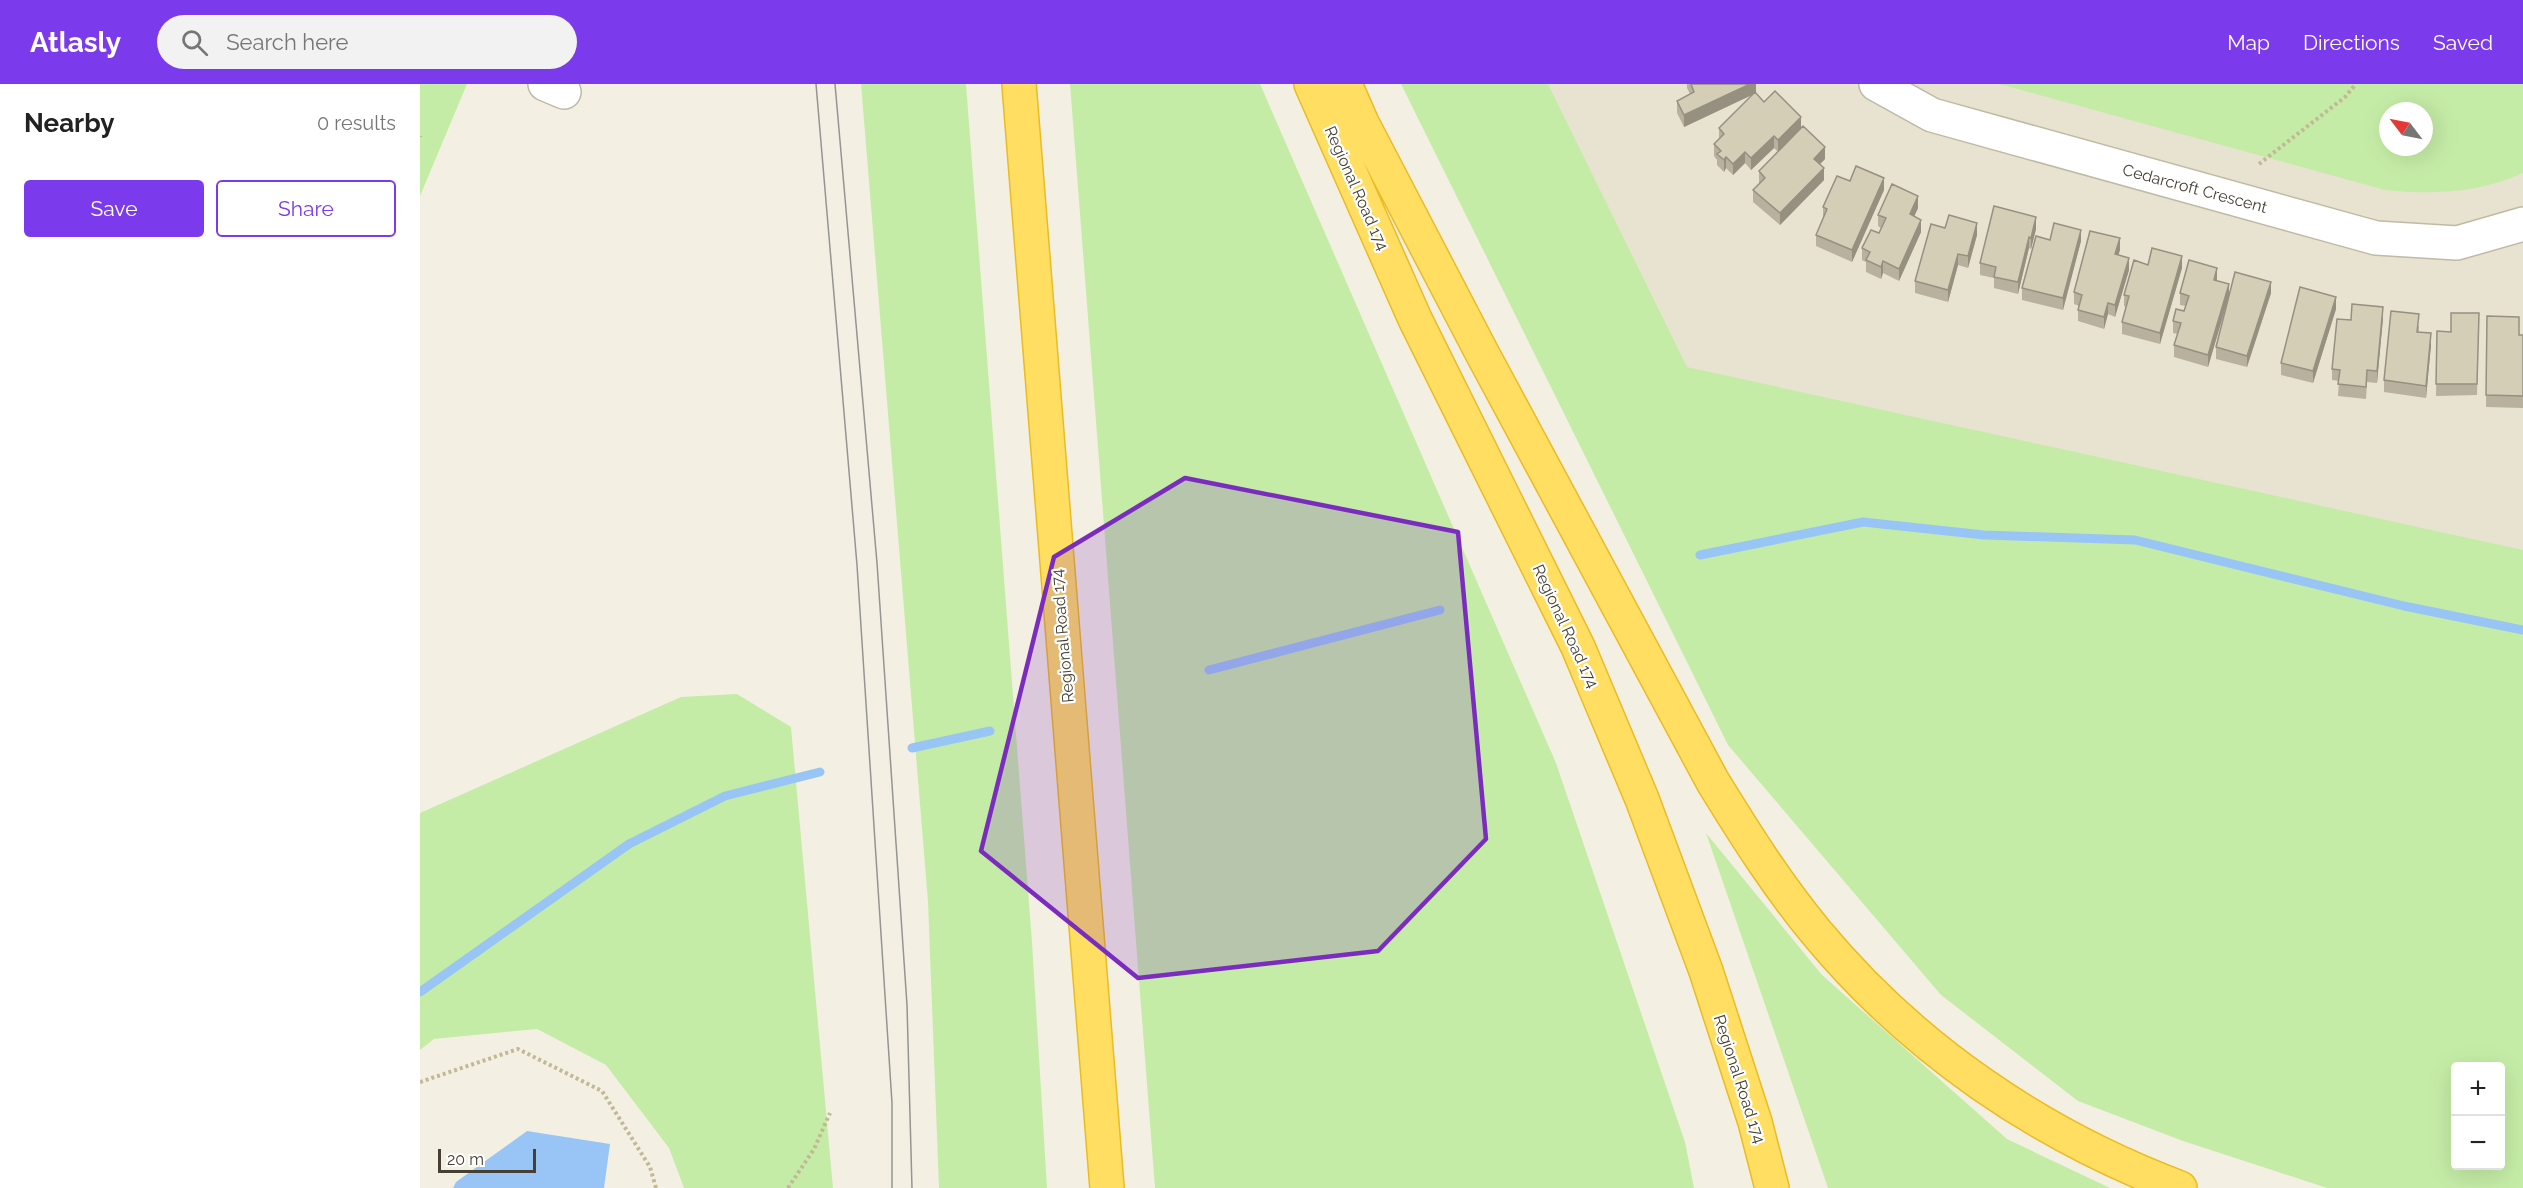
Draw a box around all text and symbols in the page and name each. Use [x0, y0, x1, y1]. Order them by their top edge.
search box [157, 15, 577, 69]
text: Atlasly [30, 26, 121, 59]
icon: search [178, 26, 211, 59]
text: Search here [226, 29, 348, 55]
text: Map [2227, 30, 2270, 55]
text: Directions [2303, 30, 2400, 55]
text: Saved [2433, 30, 2493, 55]
north arrow [2379, 102, 2433, 156]
text: Nearby [24, 108, 114, 138]
text: 0 results [317, 111, 396, 135]
street label: Regional Road 174 [1321, 123, 1393, 254]
street label: Cedarcroft Crescent [2121, 160, 2270, 217]
button: Save [24, 180, 204, 237]
button: Share [216, 180, 396, 237]
street label: Regional Road 174 [1529, 561, 1603, 691]
street label: Regional Road 174 [1047, 568, 1078, 704]
street label: Regional Road 174 [1710, 1012, 1769, 1146]
map controls [2451, 1062, 2505, 1170]
button: + [2451, 1062, 2505, 1116]
button: − [2451, 1116, 2505, 1170]
scale bar [438, 1146, 536, 1174]
text: 20 m [447, 1150, 484, 1169]

